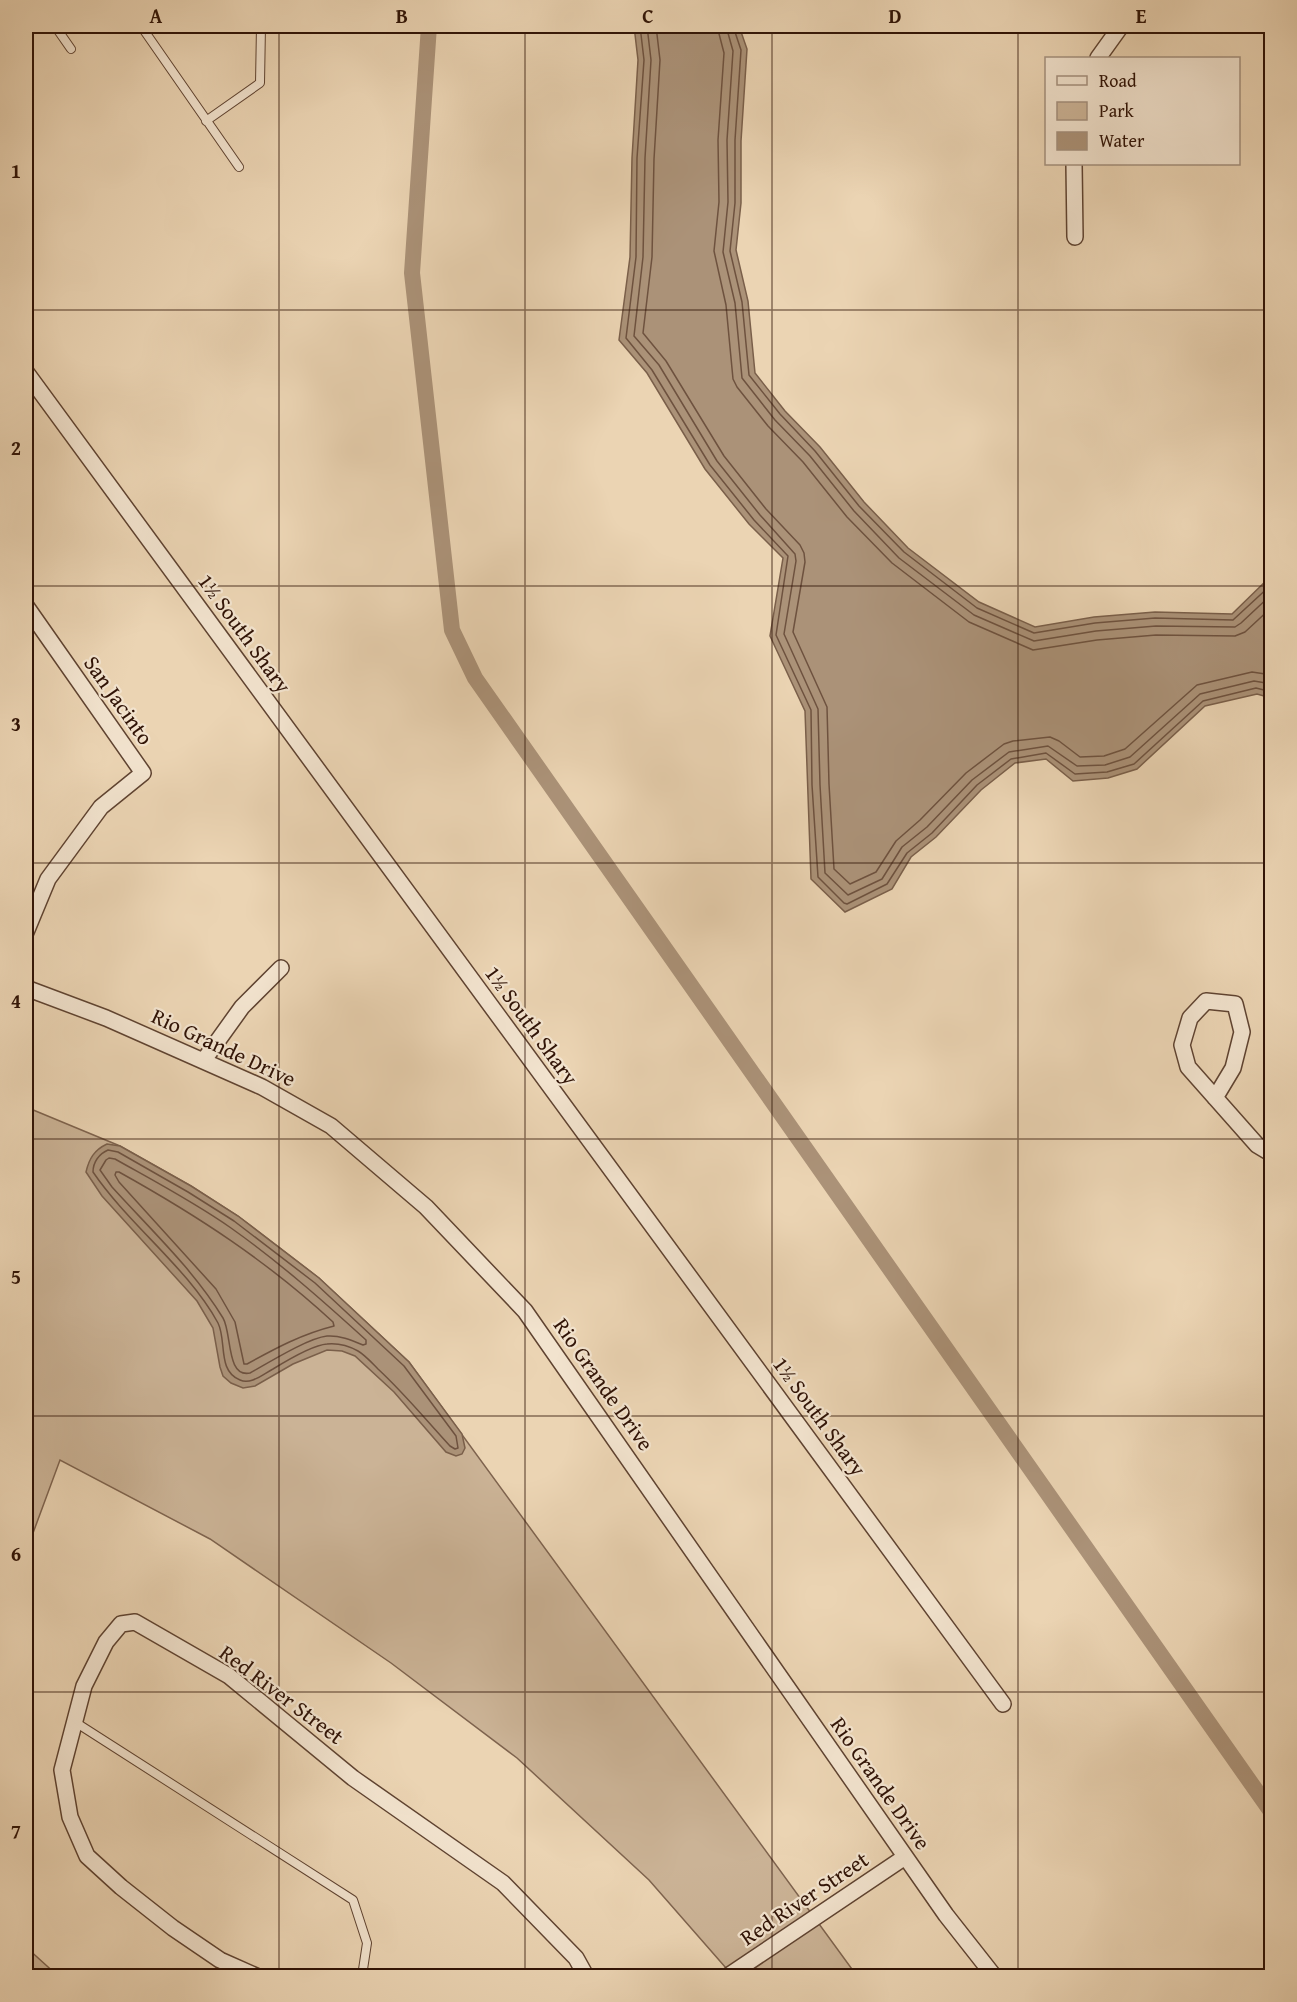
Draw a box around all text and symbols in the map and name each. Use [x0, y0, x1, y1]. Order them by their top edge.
text: A [150, 1, 163, 30]
text: B [396, 1, 408, 30]
text: C [642, 1, 654, 30]
text: D [888, 1, 902, 30]
text: E [1136, 1, 1147, 30]
legend [1045, 57, 1240, 165]
text: Road [1099, 67, 1137, 94]
text: Park [1099, 97, 1135, 124]
text: Water [1099, 127, 1145, 154]
text: 1 [11, 156, 21, 185]
text: 2 [11, 433, 21, 462]
street label: 1½ South Shary [191, 567, 299, 699]
street label: San Jacinto [76, 649, 162, 751]
text: 3 [11, 709, 21, 738]
street label: 1½ South Shary [478, 959, 586, 1091]
text: 4 [11, 986, 21, 1015]
street label: Rio Grande Drive [147, 1000, 301, 1094]
text: 5 [11, 1262, 21, 1291]
street label: Rio Grande Drive [546, 1311, 662, 1457]
street label: 1½ South Shary [766, 1350, 874, 1482]
text: 6 [11, 1539, 21, 1568]
street label: Red River Street [213, 1636, 351, 1752]
street label: Rio Grande Drive [823, 1710, 939, 1856]
text: 7 [11, 1816, 21, 1845]
street label: Red River Street [733, 1843, 875, 1953]

